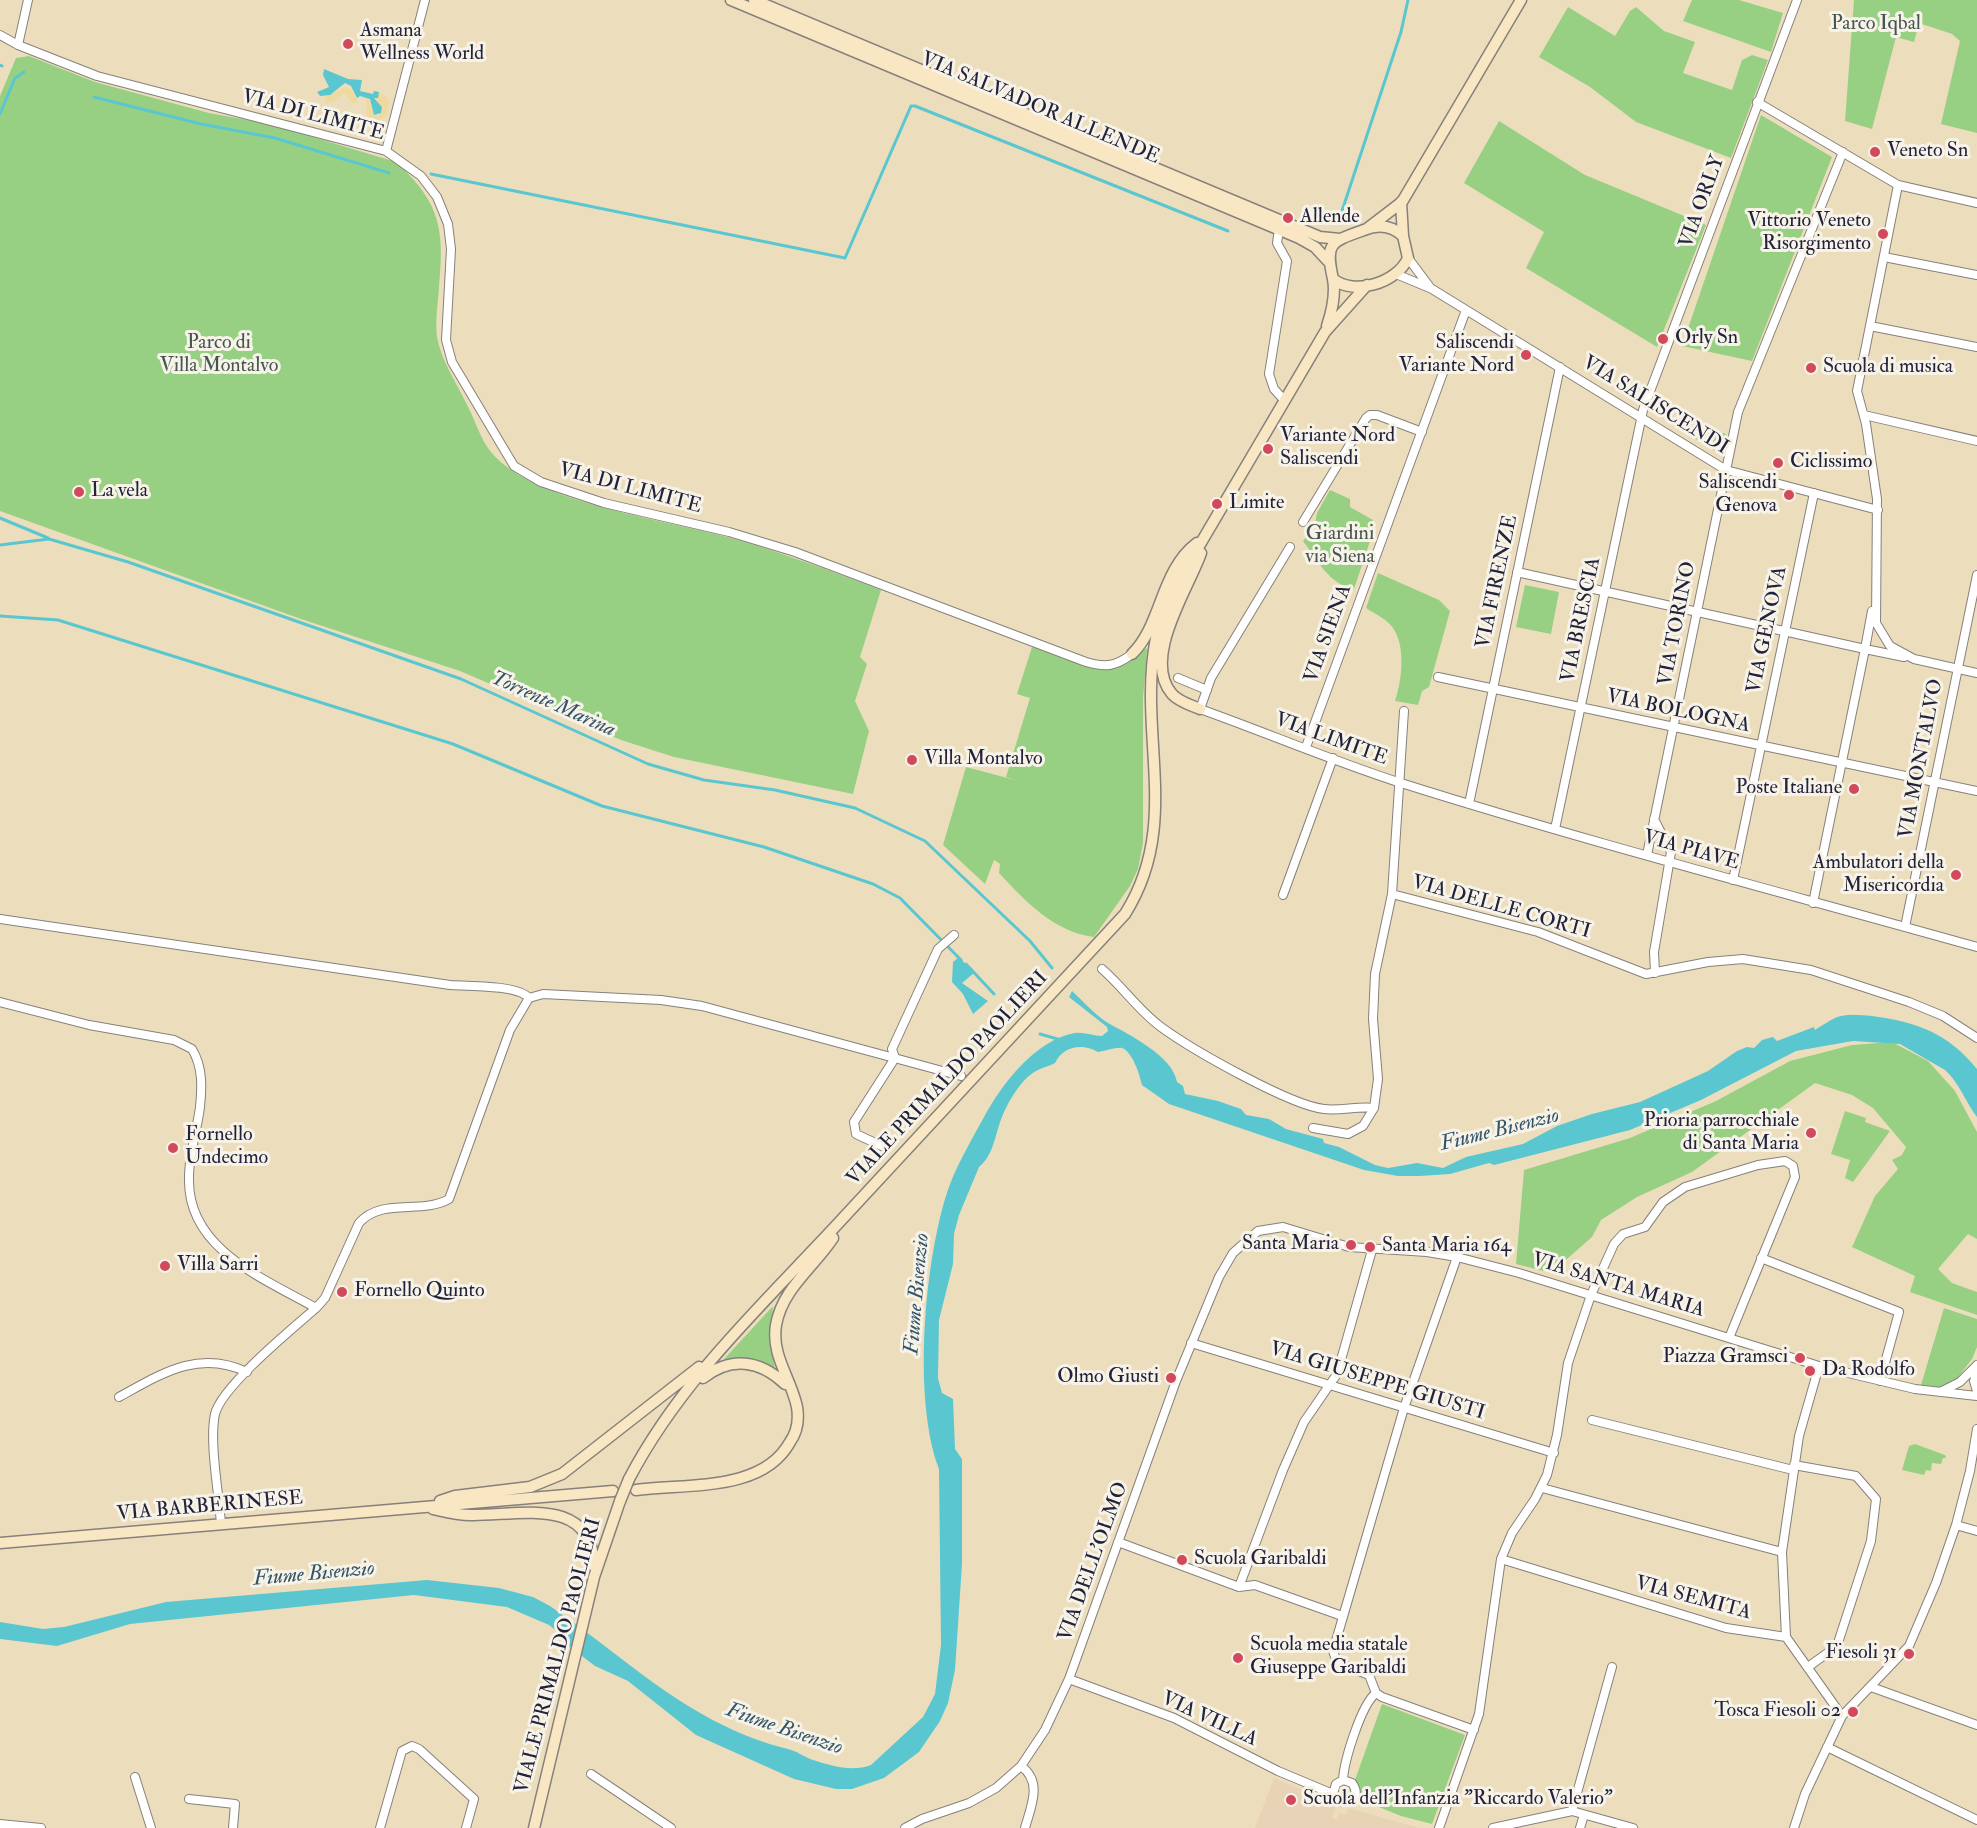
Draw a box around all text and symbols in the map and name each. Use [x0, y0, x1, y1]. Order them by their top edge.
park label: Parco Iqbal [1831, 13, 1921, 37]
place label: Asmana Wellness World [360, 20, 484, 67]
marker: Asmana Wellness World [341, 37, 355, 51]
street label: VIA SALVADOR ALLENDE [917, 48, 1163, 170]
street label: VIA DI LIMITE [239, 85, 387, 147]
place label: Veneto Sn [1887, 140, 1968, 164]
marker: Veneto Sn [1868, 145, 1882, 159]
street label: VIA ORLY [1675, 152, 1731, 252]
place label: Allende [1300, 206, 1360, 230]
place label: Vittorio Veneto Risorgimento [1747, 210, 1871, 257]
marker: Allende [1281, 211, 1295, 225]
marker: Vittorio Veneto Risorgimento [1876, 227, 1890, 241]
place label: Orly Sn [1675, 327, 1738, 351]
park label: Parco di Villa Montalvo [160, 332, 278, 379]
place label: Saliscendi Variante Nord [1399, 332, 1514, 379]
marker: Orly Sn [1656, 332, 1670, 346]
marker: Saliscendi Variante Nord [1519, 348, 1533, 362]
street label: VIA SALISCENDI [1578, 351, 1732, 461]
place label: Scuola di musica [1823, 356, 1953, 380]
marker: Scuola di musica [1804, 361, 1818, 375]
place label: Variante Nord Saliscendi [1280, 425, 1395, 472]
marker: Variante Nord Saliscendi [1261, 442, 1275, 456]
place label: Ciclissimo [1790, 451, 1872, 475]
marker: Ciclissimo [1771, 456, 1785, 470]
street label: VIA DI LIMITE [556, 458, 704, 520]
place label: Saliscendi Genova [1699, 472, 1777, 519]
place label: La vela [91, 480, 148, 504]
marker: La vela [72, 485, 86, 499]
marker: Saliscendi Genova [1782, 488, 1796, 502]
place label: Limite [1229, 492, 1284, 516]
marker: Limite [1210, 497, 1224, 511]
street label: VIA FIRENZE [1472, 513, 1524, 651]
park label: Giardini via Siena [1305, 523, 1375, 570]
street label: VIA BRESCIA [1557, 555, 1607, 685]
street label: VIA TORINO [1654, 560, 1702, 688]
street label: VIA GENOVA [1743, 564, 1793, 696]
street label: VIA SIENA [1300, 582, 1358, 686]
water label: Torrente Marina [487, 666, 619, 744]
street label: VIA MONTALVO [1895, 677, 1949, 841]
street label: VIA BOLOGNA [1604, 685, 1752, 739]
street label: VIA LIMITE [1271, 708, 1391, 772]
place label: Villa Montalvo [924, 748, 1043, 772]
marker: Villa Montalvo [905, 753, 919, 767]
place label: Poste Italiane [1735, 777, 1842, 801]
marker: Poste Italiane [1847, 782, 1861, 796]
street label: VIA PIAVE [1640, 826, 1742, 876]
place label: Ambulatori della Misericordia [1813, 852, 1944, 899]
marker: Ambulatori della Misericordia [1949, 868, 1963, 882]
street label: VIA DELLE CORTI [1409, 871, 1593, 945]
street label: VIALE PRIMALDO PAOLIERI [842, 967, 1054, 1191]
water label: Fiume Bisenzio [1438, 1104, 1562, 1158]
place label: Prioria parrocchiale di Santa Maria [1644, 1110, 1799, 1157]
place label: Fornello Undecimo [185, 1124, 268, 1171]
marker: Prioria parrocchiale di Santa Maria [1804, 1126, 1818, 1140]
marker: Fornello Undecimo [166, 1141, 180, 1155]
water label: Fiume Bisenzio [900, 1232, 936, 1356]
place label: Santa Maria [1242, 1233, 1339, 1257]
place label: Santa Maria 164 [1382, 1235, 1511, 1259]
marker: Santa Maria [1344, 1238, 1358, 1252]
marker: Santa Maria 164 [1363, 1240, 1377, 1254]
street label: VIA SANTA MARIA [1529, 1248, 1707, 1324]
place label: Villa Sarri [177, 1254, 259, 1278]
marker: Villa Sarri [158, 1259, 172, 1273]
place label: Fornello Quinto [354, 1280, 485, 1304]
marker: Fornello Quinto [335, 1285, 349, 1299]
street label: VIA GIUSEPPE GIUSTI [1266, 1338, 1488, 1426]
place label: Piazza Gramsci [1663, 1346, 1788, 1370]
marker: Piazza Gramsci [1793, 1351, 1807, 1365]
place label: Da Rodolfo [1822, 1359, 1915, 1383]
marker: Da Rodolfo [1803, 1364, 1817, 1378]
place label: Olmo Giusti [1057, 1366, 1159, 1390]
marker: Olmo Giusti [1164, 1371, 1178, 1385]
street label: VIA DELL'OLMO [1054, 1479, 1134, 1645]
street label: VIA BARBERINESE [116, 1487, 304, 1527]
street label: VIALE PRIMALDO PAOLIERI [511, 1516, 607, 1796]
place label: Scuola Garibaldi [1194, 1548, 1327, 1572]
marker: Scuola Garibaldi [1175, 1553, 1189, 1567]
water label: Fiume Bisenzio [252, 1557, 376, 1593]
street label: VIA SEMITA [1632, 1572, 1754, 1626]
place label: Scuola media statale Giuseppe Garibaldi [1250, 1634, 1408, 1681]
place label: Fiesoli 31 [1825, 1642, 1897, 1666]
marker: Fiesoli 31 [1902, 1647, 1916, 1661]
marker: Scuola media statale Giuseppe Garibaldi [1231, 1651, 1245, 1665]
street label: VIA VILLA [1157, 1687, 1261, 1753]
water label: Fiume Bisenzio [722, 1698, 846, 1762]
place label: Tosca Fiesoli 02 [1714, 1700, 1841, 1724]
marker: Tosca Fiesoli 02 [1846, 1705, 1860, 1719]
place label: Scuola dell'Infanzia "Riccardo Valerio" [1303, 1788, 1613, 1812]
marker: Scuola dell'Infanzia "Riccardo Valerio" [1284, 1793, 1298, 1807]

